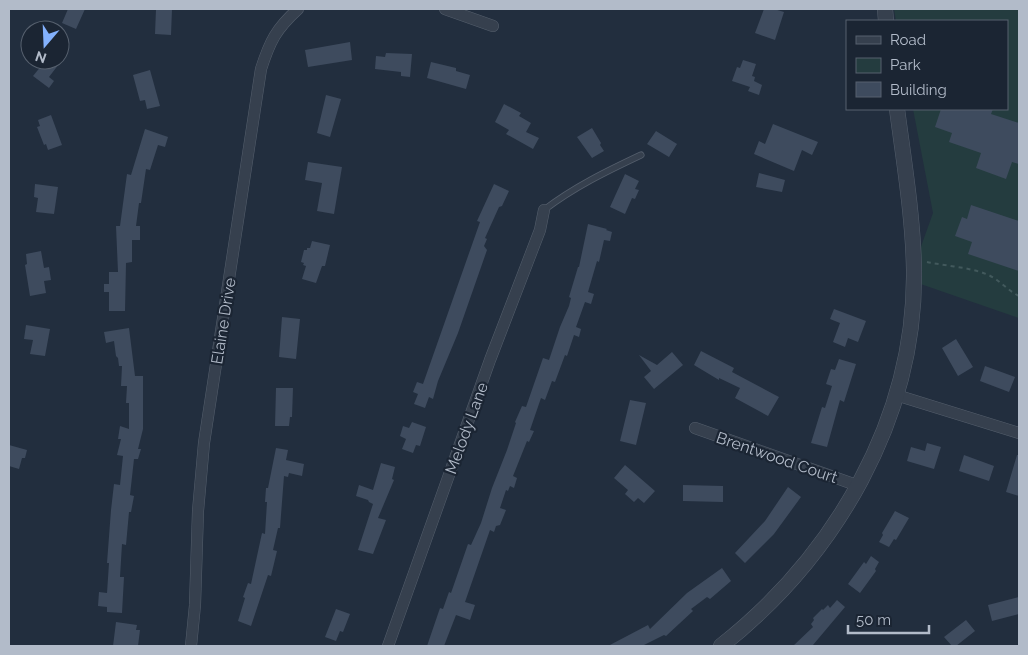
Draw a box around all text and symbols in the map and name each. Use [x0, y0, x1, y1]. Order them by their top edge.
north arrow [20, 20, 70, 70]
legend [846, 20, 1008, 110]
text: Road [890, 31, 926, 49]
text: N [33, 48, 48, 67]
text: Park [890, 56, 921, 74]
text: Building [890, 81, 947, 99]
street label: Elaine Drive [207, 276, 240, 366]
street label: Melody Lane [441, 380, 492, 477]
street label: Brentwood Court [714, 428, 840, 487]
scale bar [848, 602, 929, 634]
text: 50 m [856, 611, 891, 629]

